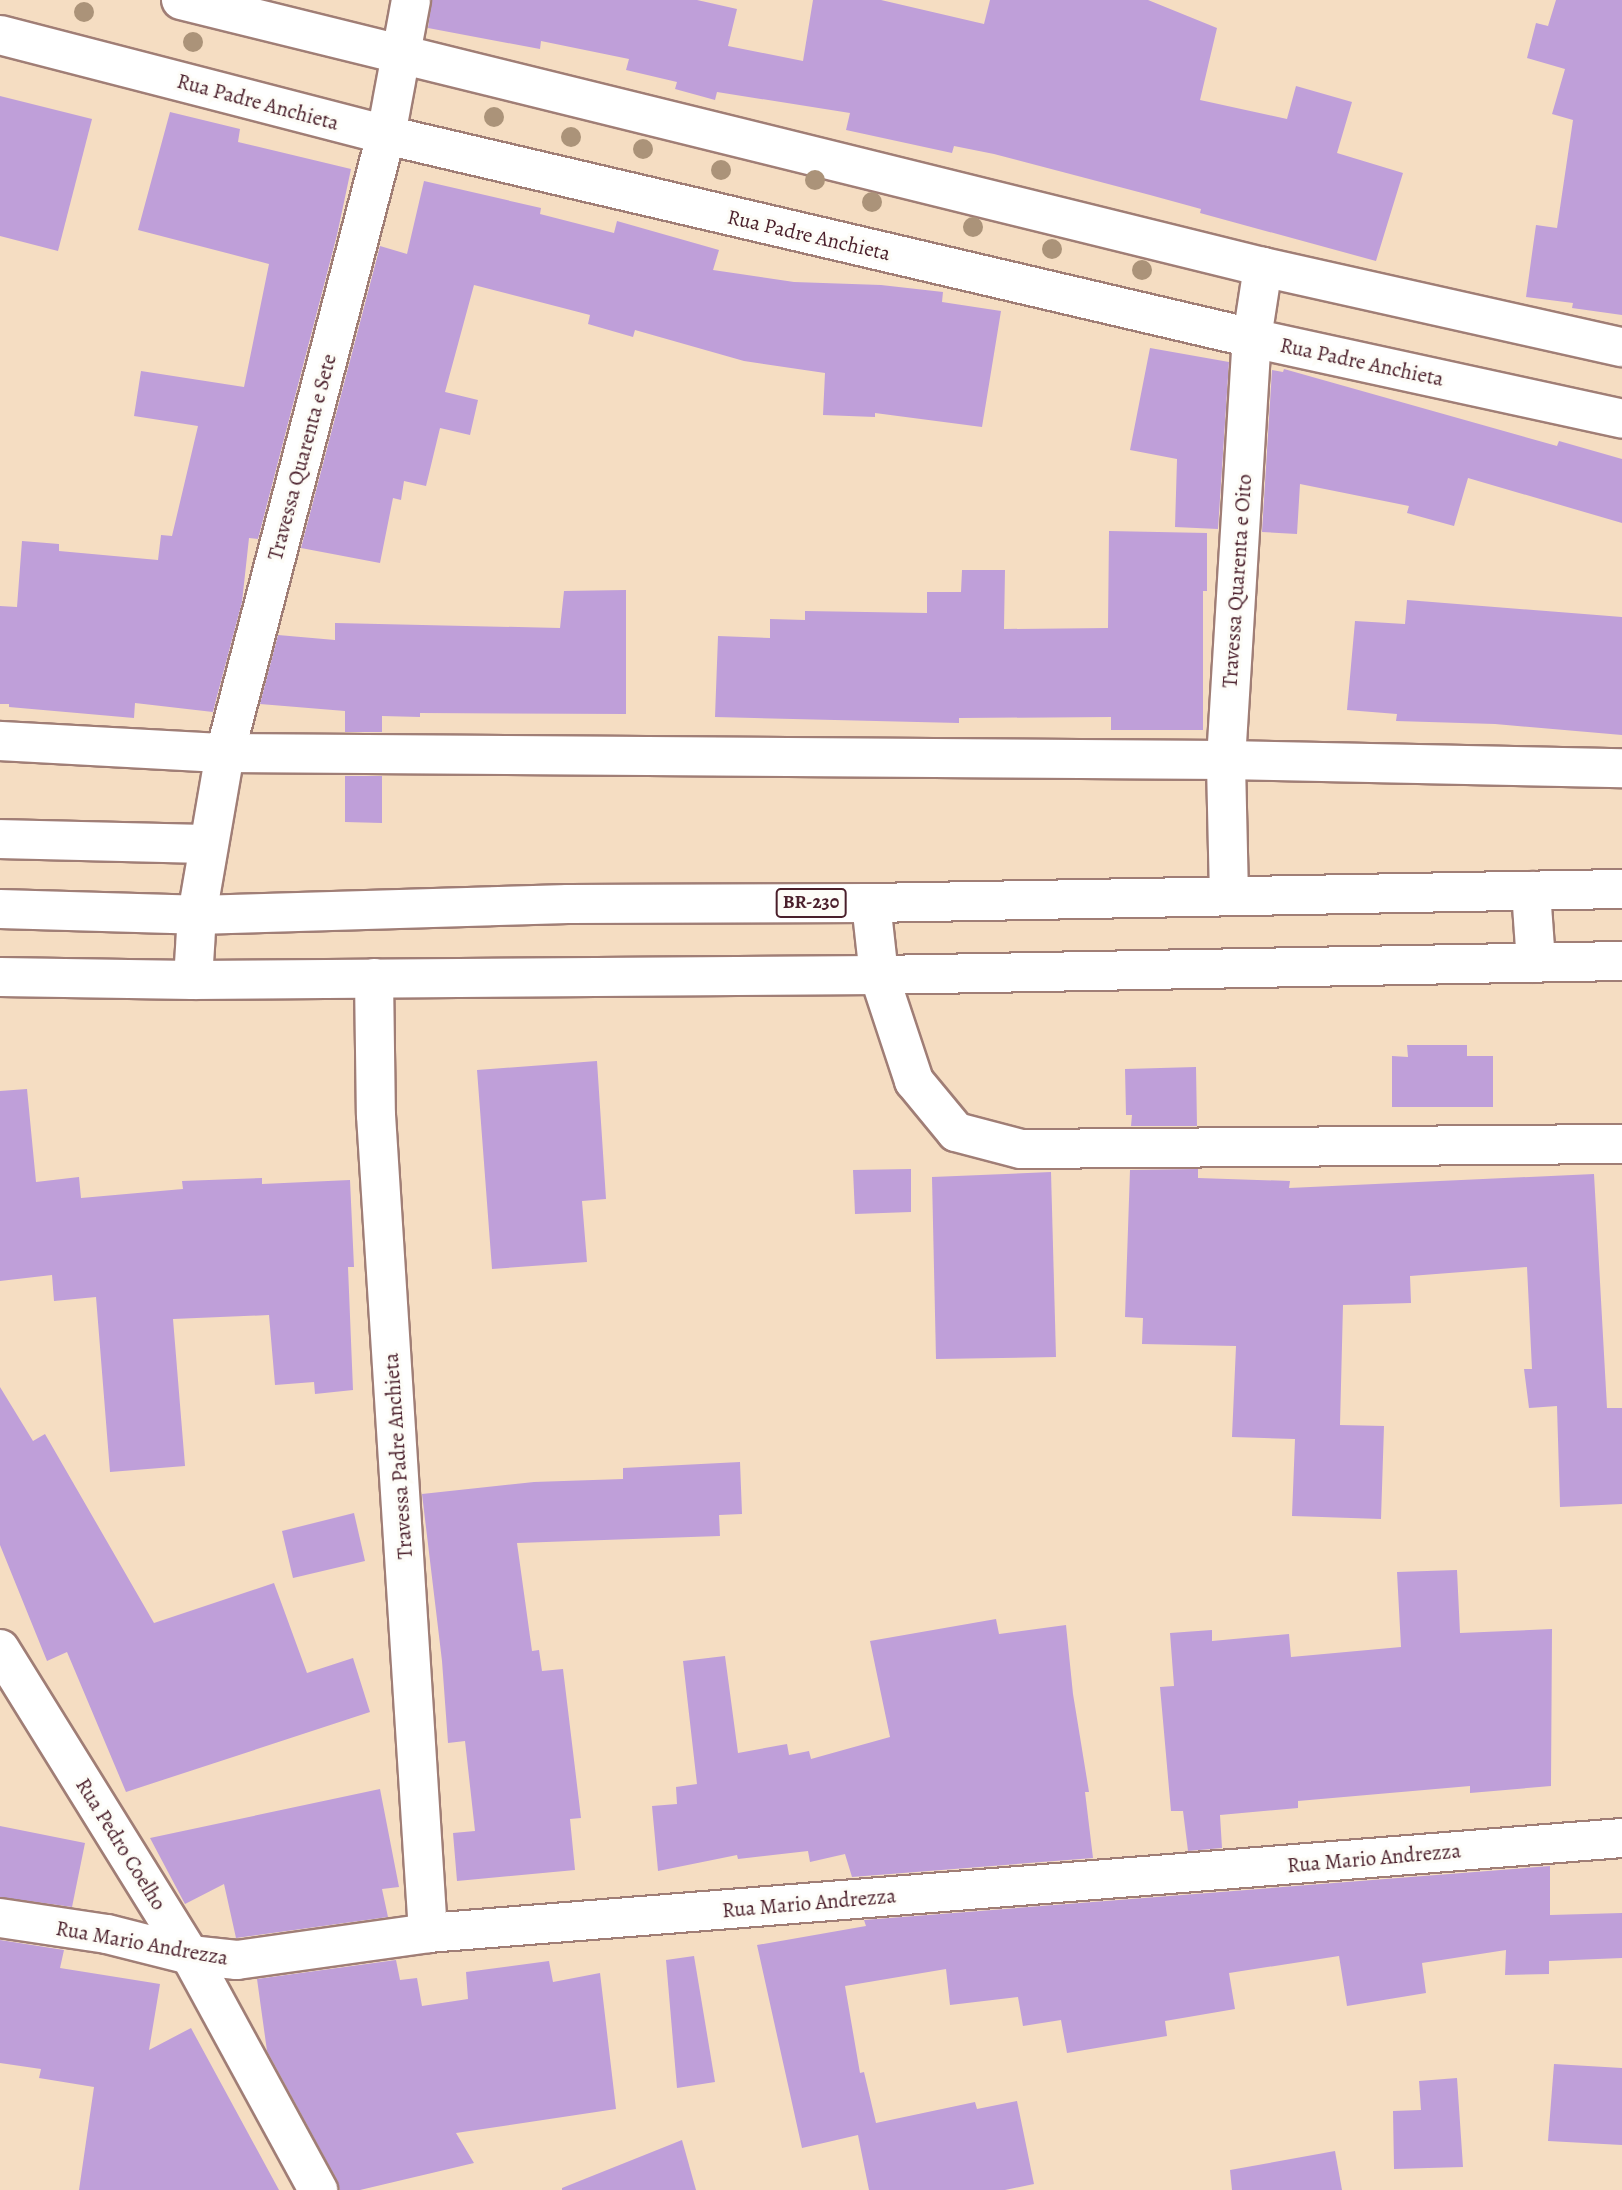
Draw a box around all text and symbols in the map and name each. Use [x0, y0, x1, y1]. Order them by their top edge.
street label: Rua Padre Anchieta [174, 68, 342, 136]
street label: Rua Padre Anchieta [725, 204, 893, 266]
street label: Rua Padre Anchieta [1278, 332, 1446, 392]
street label: Travessa Quarenta e Sete [262, 351, 342, 563]
street label: Travessa Quarenta e Oito [1217, 473, 1257, 689]
road number: BR-230 [774, 888, 848, 918]
street label: Travessa Padre Anchieta [378, 1352, 418, 1560]
street label: Rua Pedro Coelho [70, 1773, 172, 1915]
street label: Rua Mario Andrezza [1286, 1838, 1462, 1878]
street label: Rua Mario Andrezza [721, 1883, 897, 1923]
street label: Rua Mario Andrezza [54, 1915, 230, 1971]

